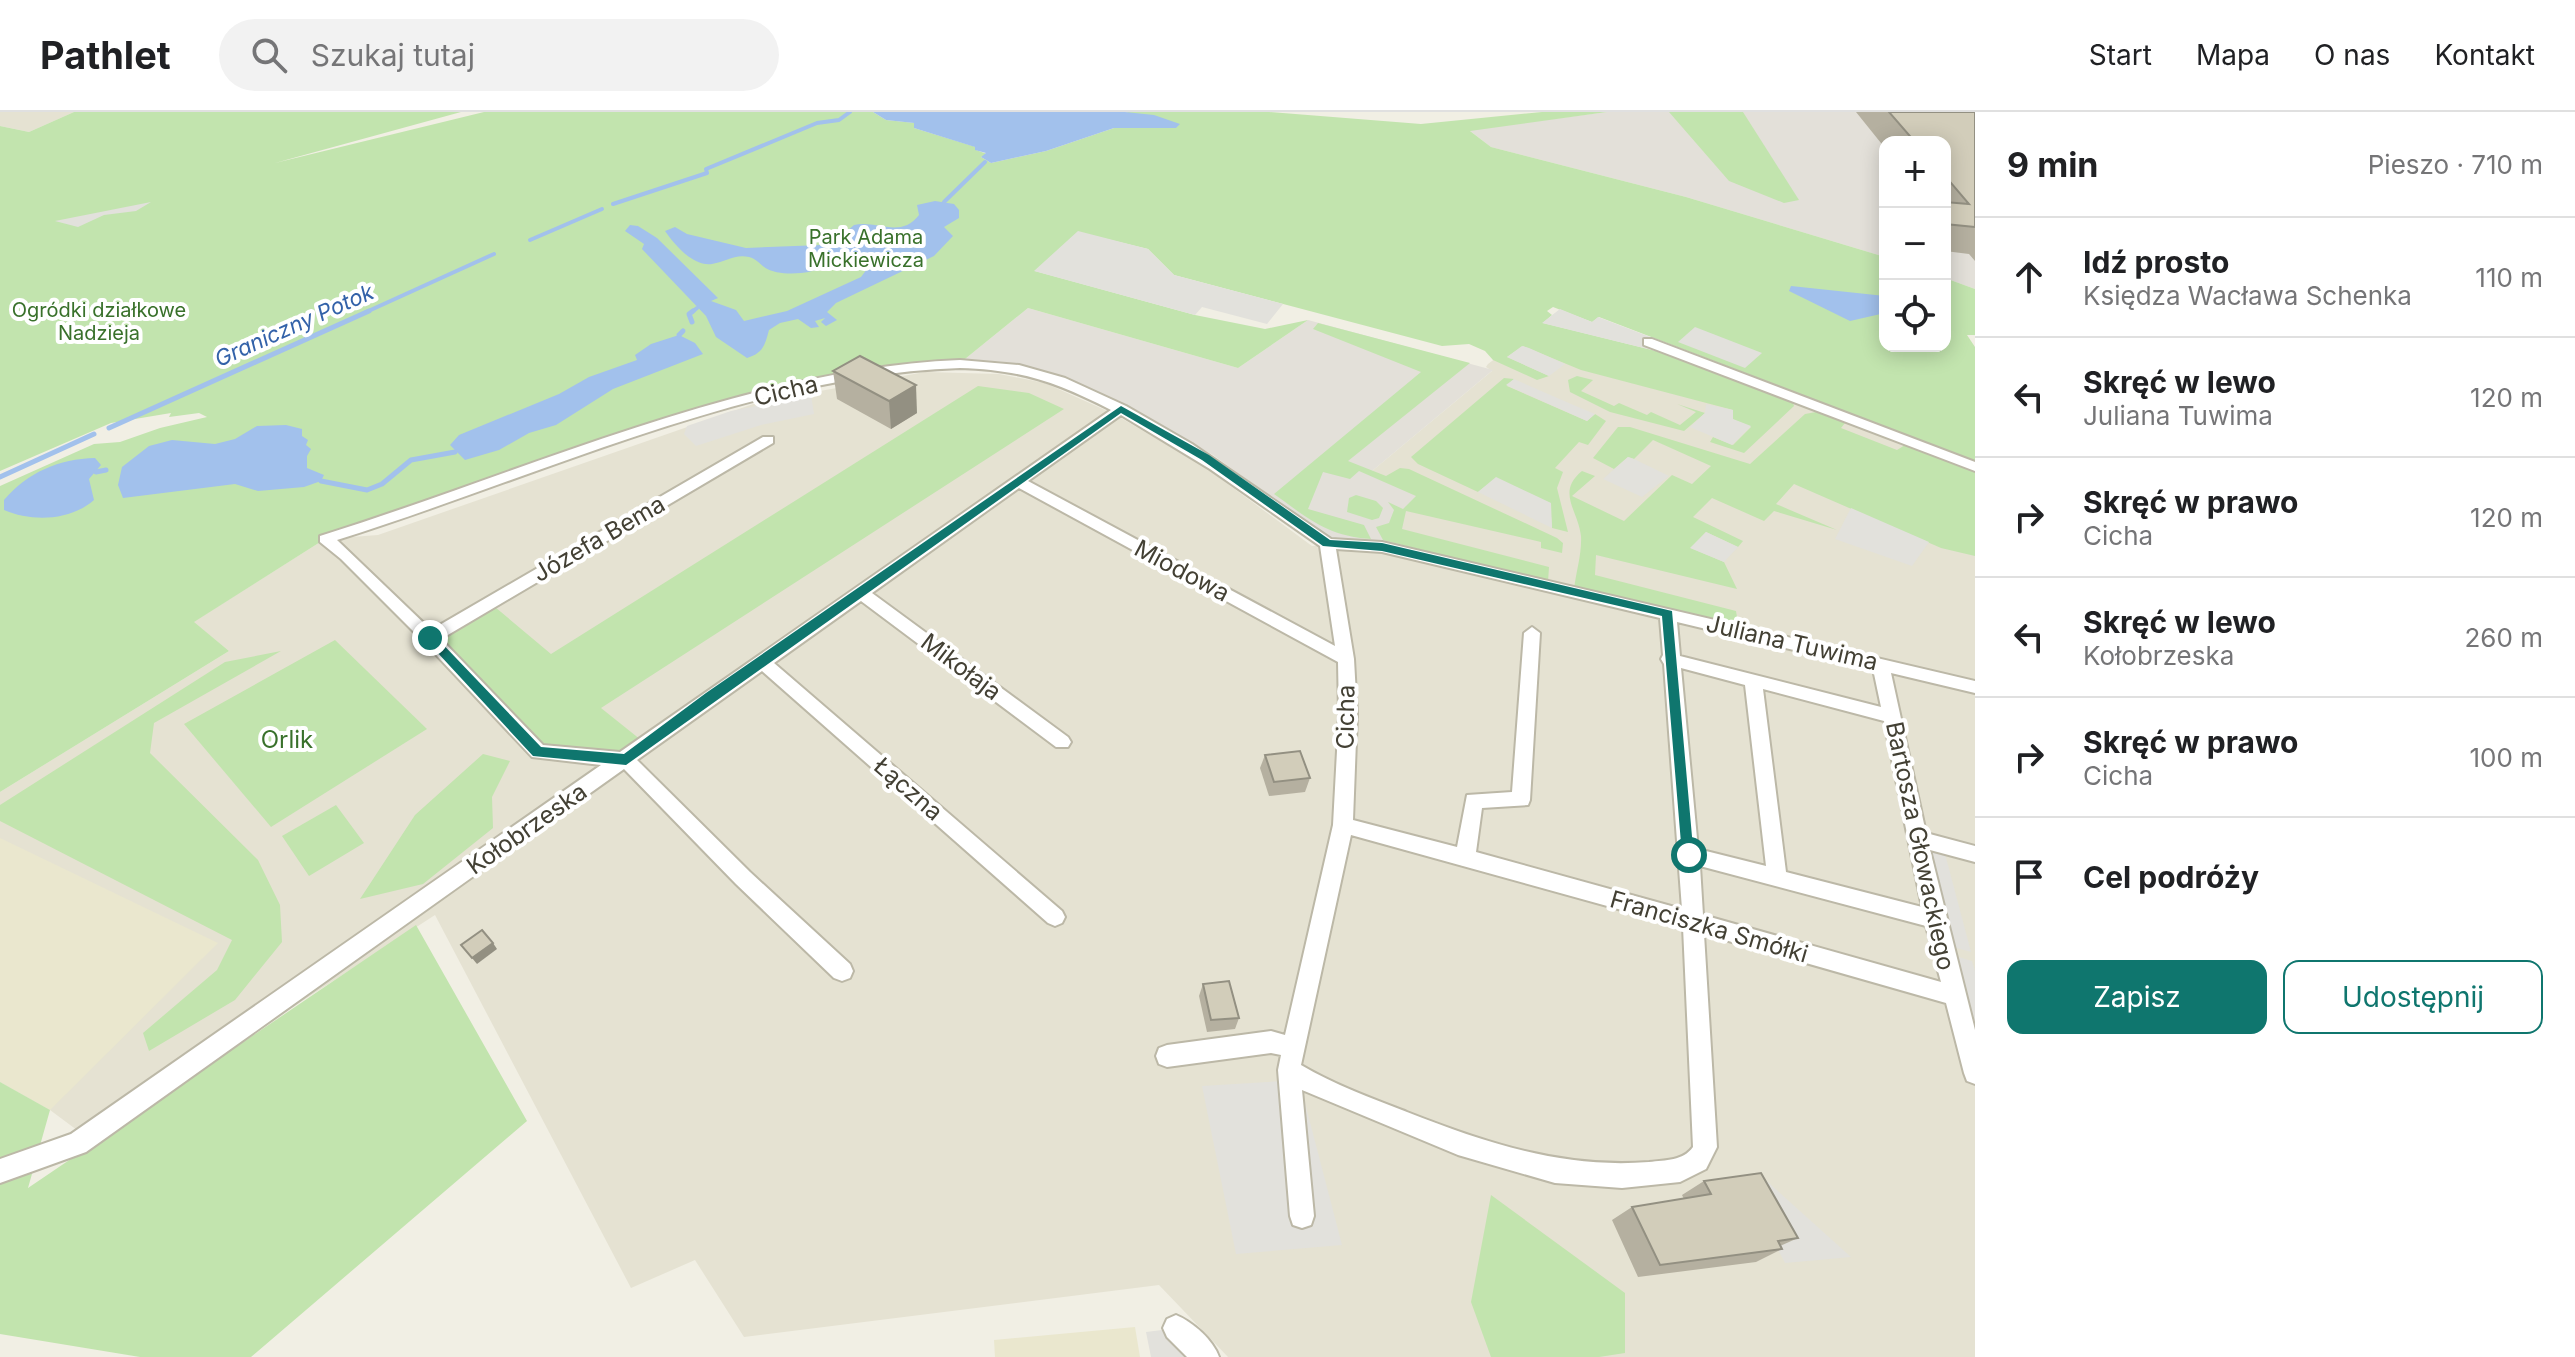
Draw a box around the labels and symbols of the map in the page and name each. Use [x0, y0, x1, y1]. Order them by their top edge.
park label: Park Adama Mickiewicza [808, 225, 924, 272]
water label: Graniczny Potok [210, 278, 378, 372]
park label: Ogródki działkowe Nadzieja [12, 298, 186, 345]
street label: Cicha [751, 369, 821, 412]
street label: Józefa Bema [528, 489, 670, 588]
street label: Miodowa [1130, 533, 1235, 608]
street label: Juliana Tuwima [1703, 609, 1881, 676]
route end [412, 620, 448, 656]
street label: Mikołaja [915, 627, 1007, 706]
street label: Cicha [1330, 684, 1361, 750]
street label: Bartosza Głowackiego [1880, 719, 1961, 973]
park label: Orlik [261, 725, 313, 754]
street label: Łączna [868, 751, 949, 826]
street label: Kołobrzeska [461, 777, 592, 881]
route start [1671, 837, 1707, 873]
street label: Franciszka Smółki [1607, 884, 1811, 969]

